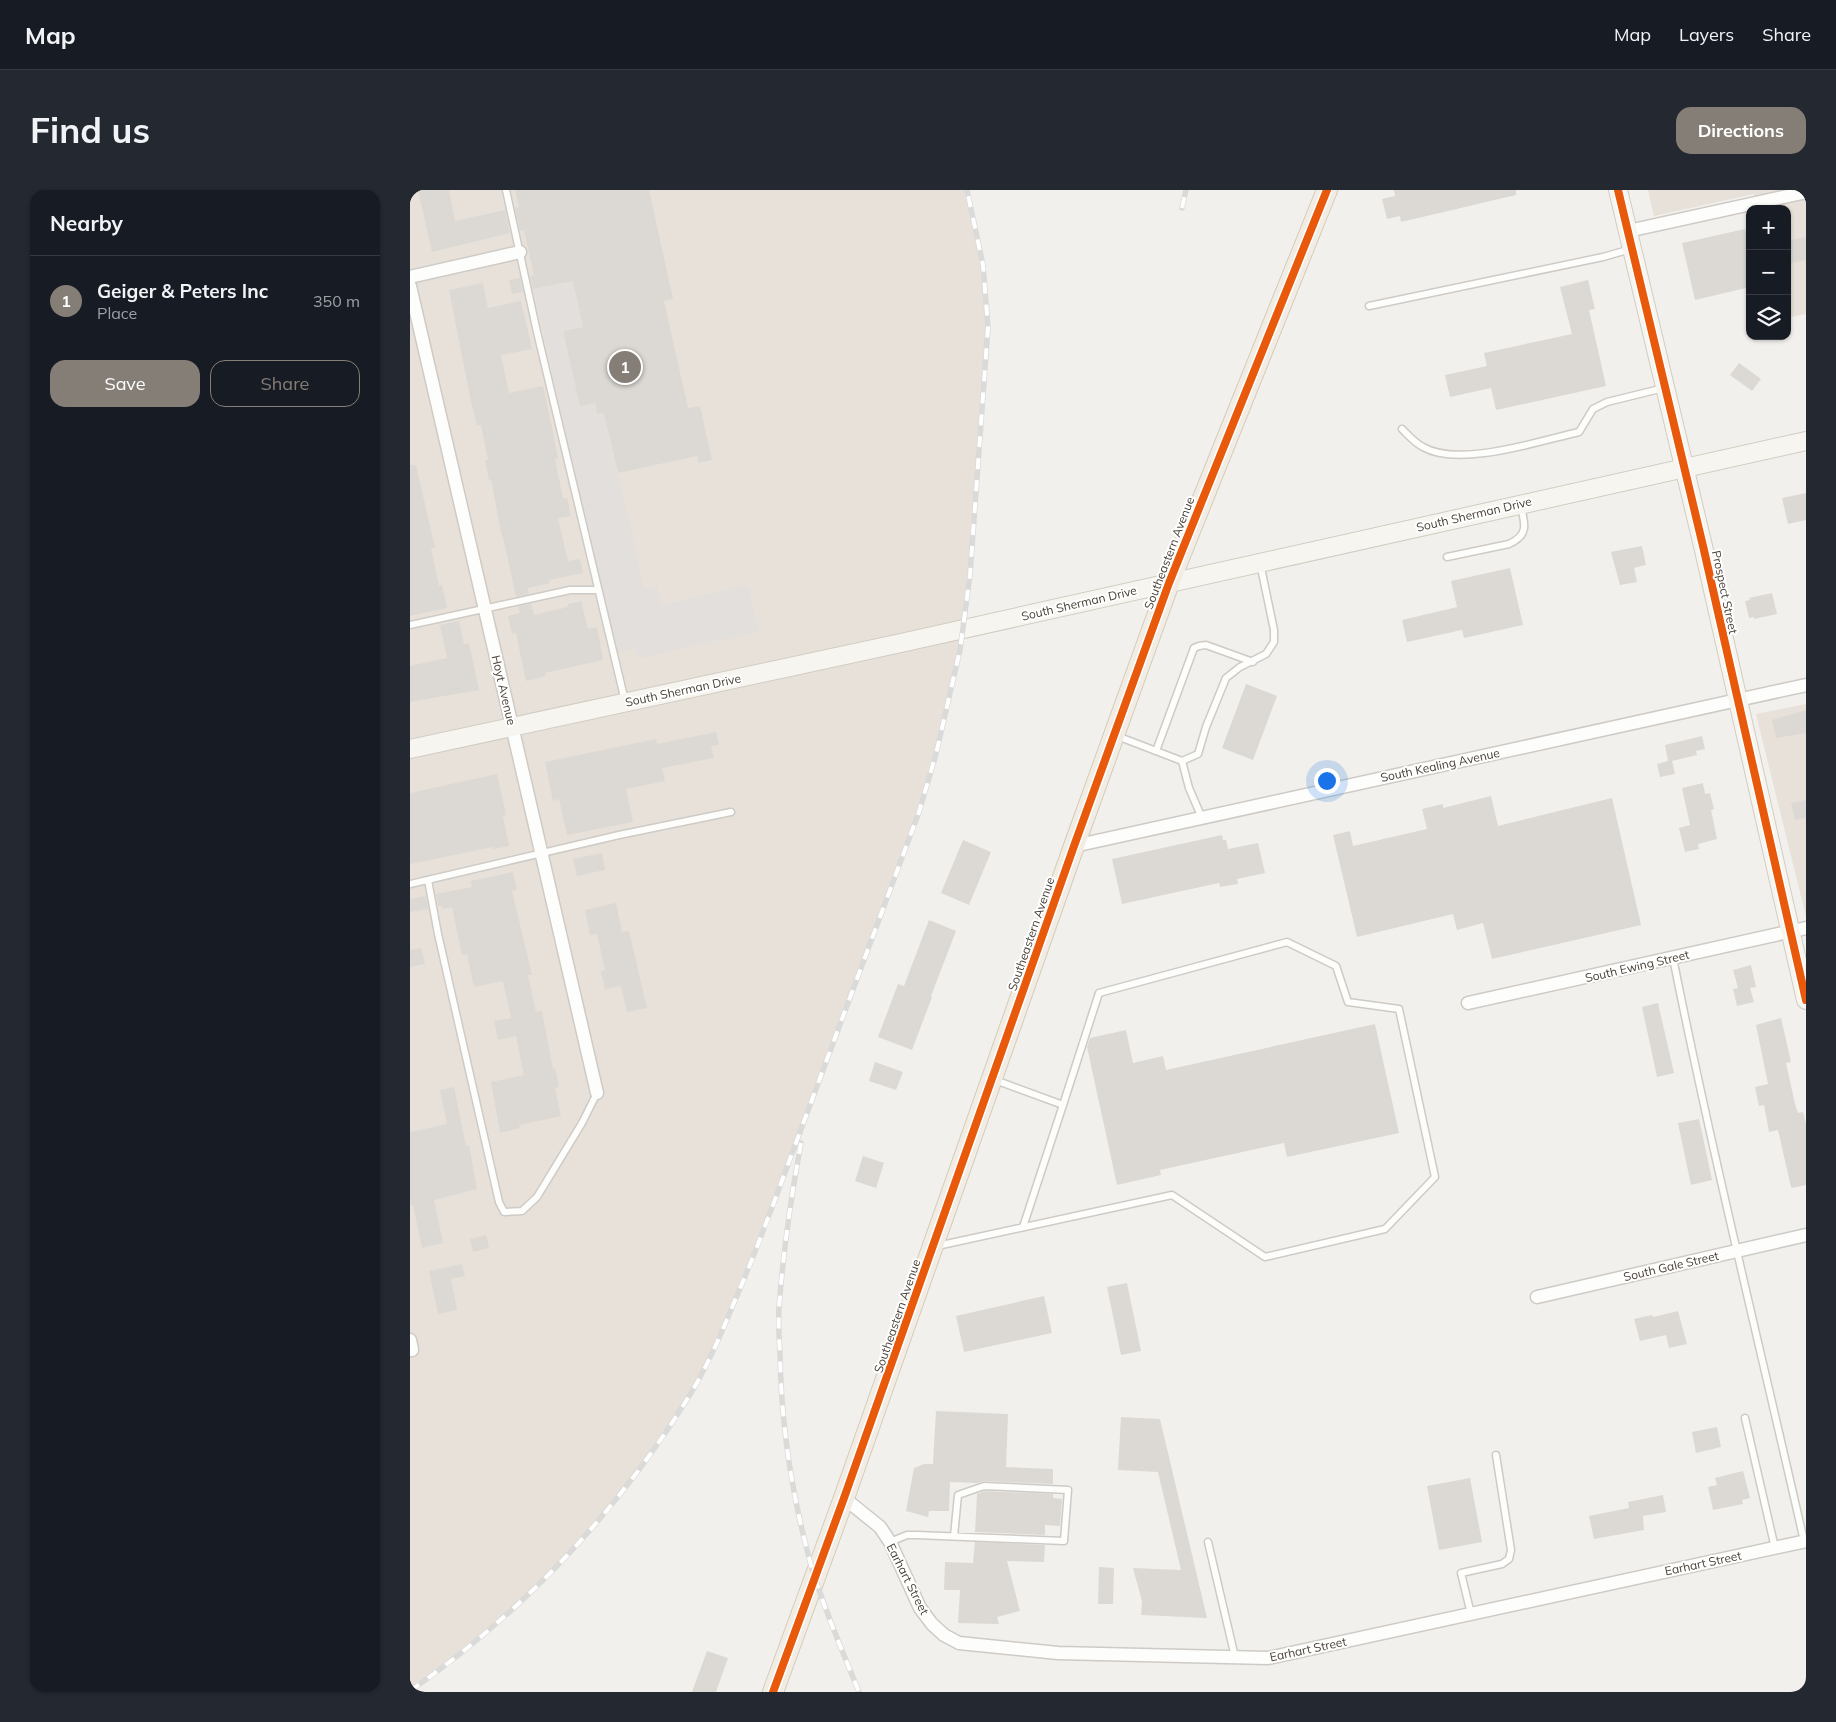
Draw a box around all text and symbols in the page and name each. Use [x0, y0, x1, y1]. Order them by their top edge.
text: Map [25, 20, 76, 50]
text: Map [1614, 23, 1651, 46]
text: Layers [1679, 23, 1734, 46]
text: Share [1762, 23, 1811, 46]
button: Directions [1676, 107, 1806, 154]
text: Find us [30, 108, 150, 152]
map controls [1746, 205, 1791, 340]
button: + [1746, 205, 1791, 250]
text: Nearby [50, 210, 123, 236]
button: − [1746, 250, 1791, 295]
text: Geiger & Peters Inc [97, 279, 268, 303]
text: 1 [61, 291, 71, 311]
text: 350 m [313, 291, 360, 311]
button: layers [1746, 295, 1791, 340]
text: Place [97, 303, 137, 323]
pin: 1 [609, 348, 641, 386]
button: Save [50, 360, 200, 407]
button: Share [210, 360, 360, 407]
street label: South Sherman Drive [1415, 493, 1533, 535]
street label: Southeastern Avenue [1141, 495, 1197, 611]
street label: Prospect Street [1709, 549, 1741, 635]
street label: South Sherman Drive [1020, 582, 1138, 624]
street label: Hoyt Avenue [489, 653, 519, 727]
street label: South Sherman Drive [624, 670, 742, 710]
street label: South Kealing Avenue [1379, 745, 1501, 785]
your location [1314, 768, 1340, 794]
street label: Southeastern Avenue [1005, 875, 1057, 993]
street label: South Ewing Street [1583, 947, 1691, 985]
street label: South Gale Street [1622, 1248, 1720, 1284]
street label: Southeastern Avenue [871, 1257, 923, 1375]
street label: Earhart Street [884, 1541, 932, 1617]
street label: Earhart Street [1663, 1548, 1743, 1578]
street label: Earhart Street [1268, 1634, 1348, 1664]

